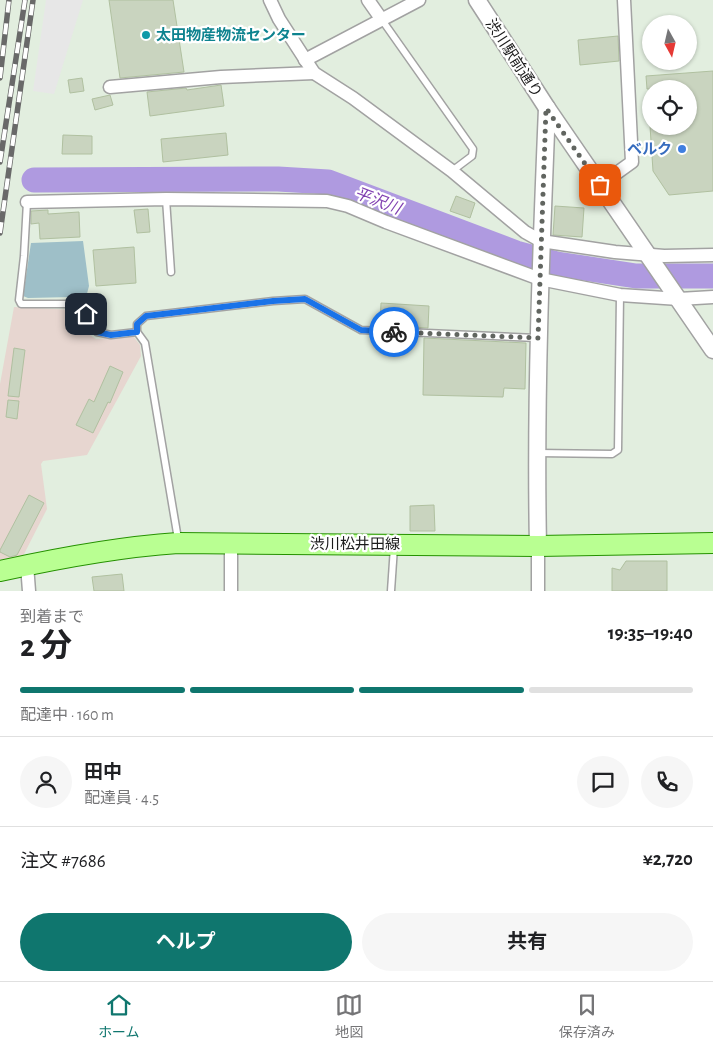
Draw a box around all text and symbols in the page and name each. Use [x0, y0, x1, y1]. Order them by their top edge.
north arrow [642, 15, 698, 70]
map controls [642, 15, 697, 135]
street label: 渋川駅前通り [483, 16, 545, 100]
place label: 太田物産物流センター [156, 27, 306, 43]
marker: 太田物産物流センター [140, 29, 152, 41]
button: locate [642, 80, 697, 135]
place label: ベルク [627, 141, 672, 157]
marker: ベルク [676, 143, 688, 155]
pin [579, 164, 621, 206]
icon: bag [586, 171, 614, 199]
water label: 平沢川 [352, 184, 405, 218]
pin [65, 293, 107, 335]
icon: home [72, 300, 100, 328]
courier [369, 307, 419, 357]
icon: bike [380, 318, 408, 346]
street label: 渋川松井田線 [310, 535, 400, 552]
text: 到着まで [20, 609, 84, 625]
text: 19:35–19:40 [608, 624, 693, 643]
text: 2 分 [20, 630, 72, 662]
text: 配達中 · 160 m [20, 707, 114, 723]
button: person [20, 756, 72, 808]
button: chat [577, 756, 629, 808]
button: phone [641, 756, 693, 808]
text: 田中 [84, 763, 122, 782]
text: 配達員 · 4.5 [84, 790, 159, 806]
text: ¥2,720 [643, 850, 693, 869]
text: 注文 #7686 [20, 852, 106, 871]
button: ヘルプ [20, 913, 352, 971]
button: 共有 [362, 913, 693, 971]
tab: ホーム [98, 991, 139, 1042]
tab: 地図 [335, 991, 363, 1042]
tab: 保存済み [559, 991, 615, 1042]

